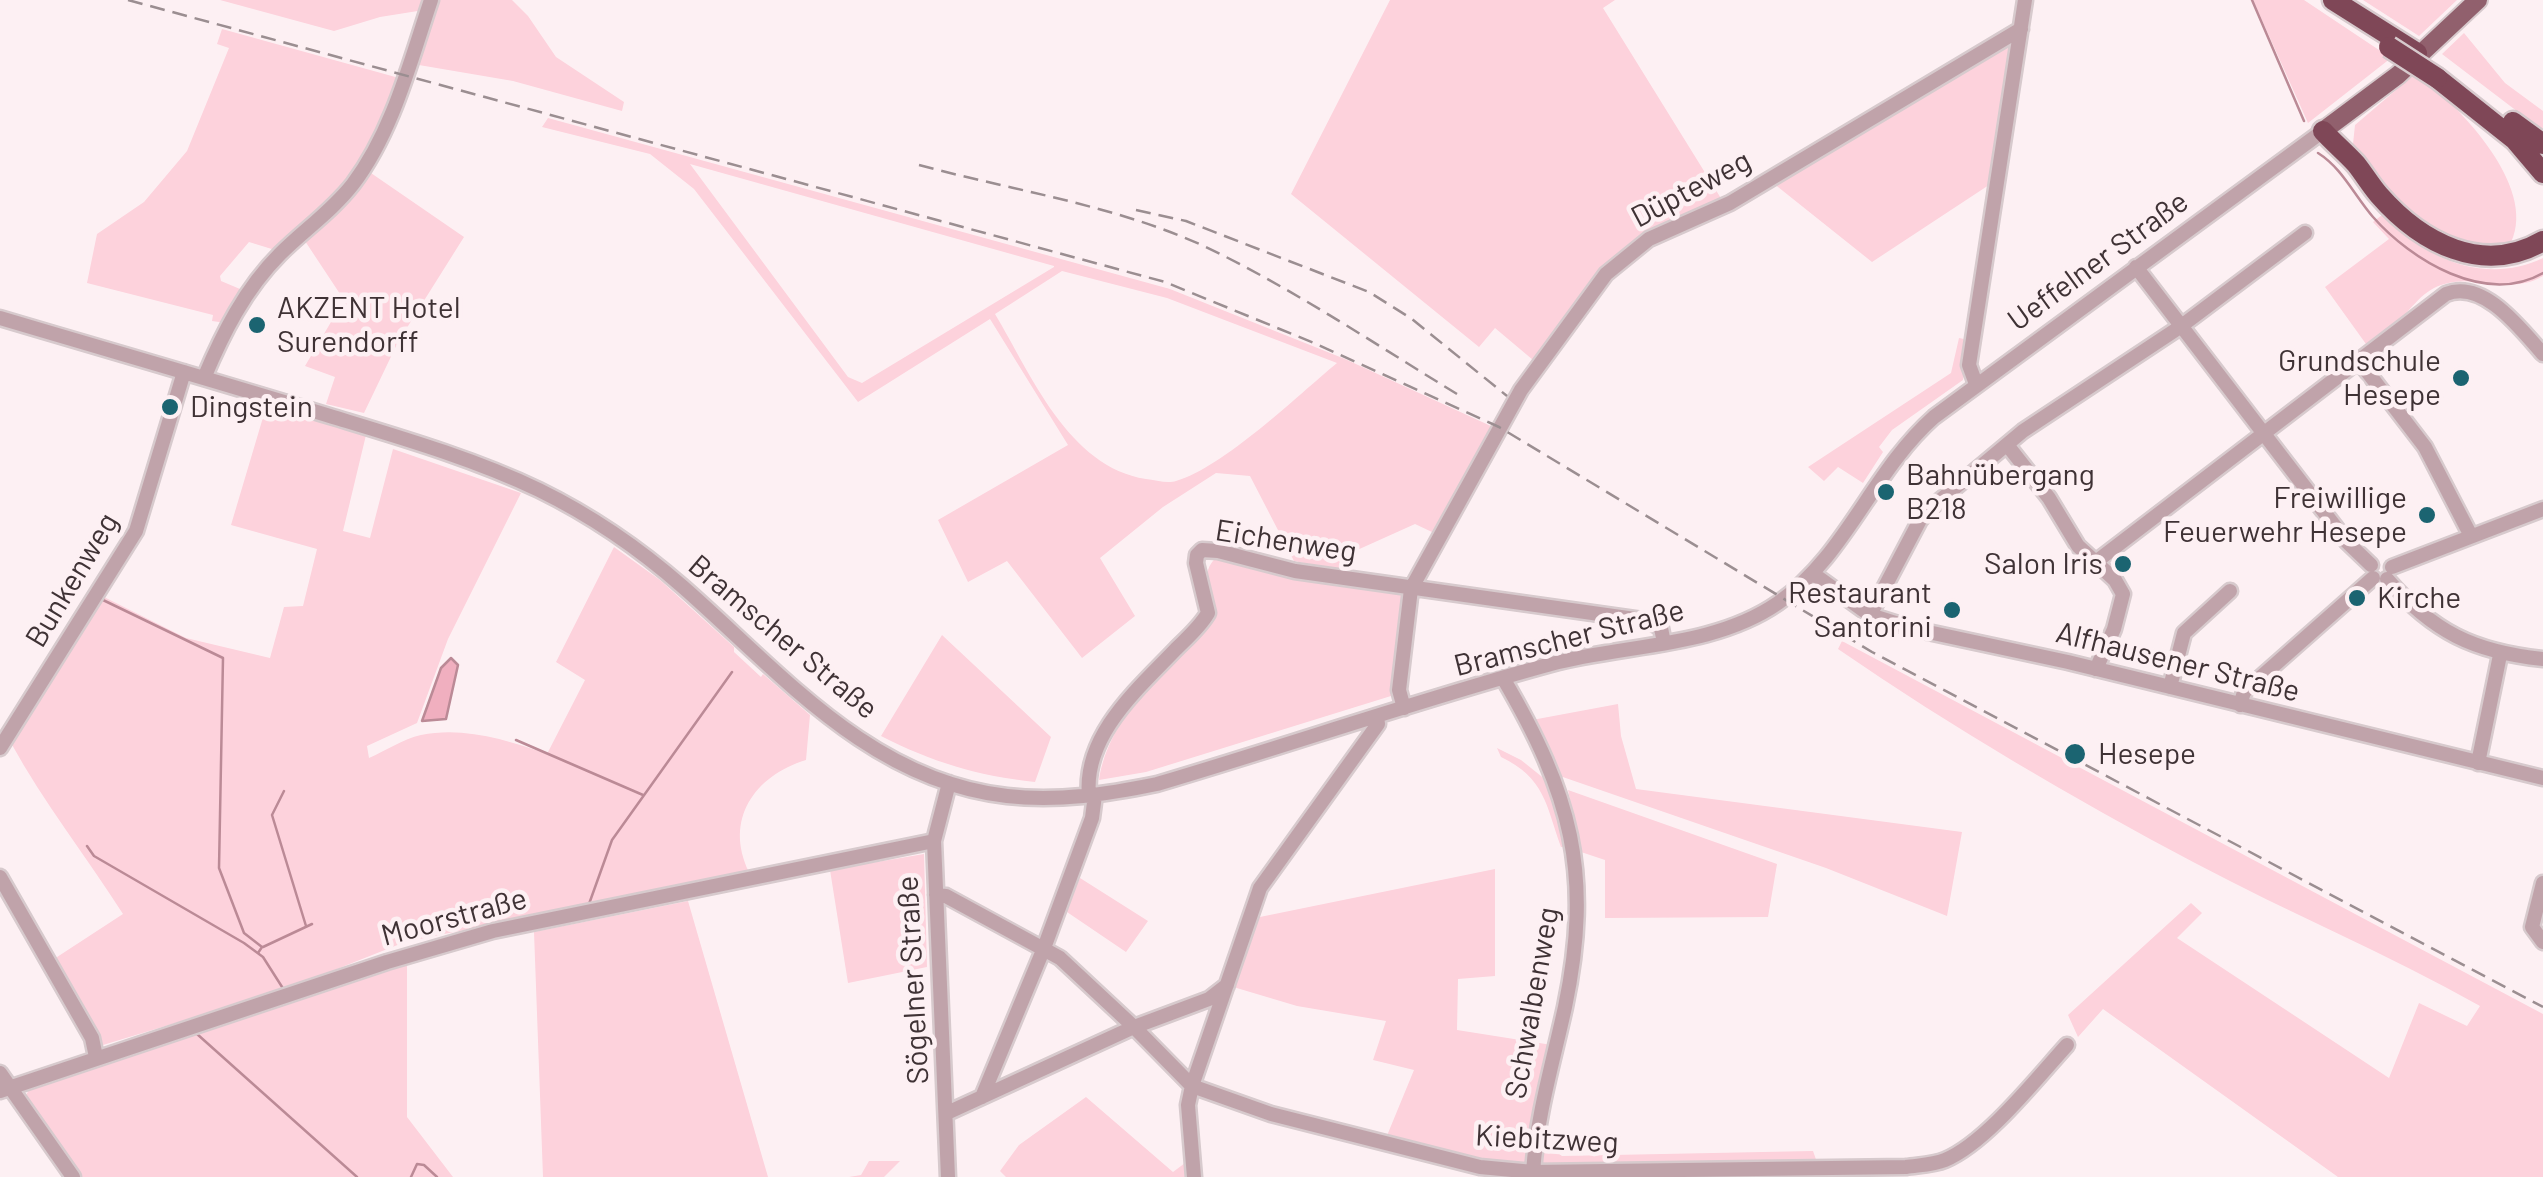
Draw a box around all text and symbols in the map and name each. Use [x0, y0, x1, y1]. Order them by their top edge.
street label: Düpteweg [1625, 143, 1757, 235]
street label: Ueffelner Straße [2001, 183, 2195, 339]
place label: AKZENT Hotel Surendorff [277, 290, 461, 360]
marker: AKZENT Hotel Surendorff [246, 314, 268, 336]
place label: Grundschule Hesepe [2278, 343, 2441, 414]
marker: Grundschule Hesepe [2450, 367, 2472, 389]
place label: Dingstein [190, 389, 313, 425]
marker: Dingstein [159, 396, 181, 418]
place label: Bahnübergang B218 [1906, 457, 2095, 528]
place label: Freiwillige Feuerwehr Hesepe [2163, 480, 2407, 550]
marker: Bahnübergang B218 [1875, 481, 1897, 503]
marker: Freiwillige Feuerwehr Hesepe [2416, 504, 2438, 526]
street label: Bunkenweg [18, 506, 126, 654]
street label: Eichenweg [1213, 512, 1359, 570]
place label: Salon Iris [1984, 546, 2103, 582]
street label: Bramscher Straße [681, 547, 885, 727]
marker: Salon Iris [2112, 553, 2134, 575]
place label: Restaurant Santorini [1788, 575, 1932, 646]
place label: Kirche [2377, 580, 2461, 616]
marker: Kirche [2346, 587, 2368, 609]
street label: Bramscher Straße [1450, 592, 1688, 684]
marker: Restaurant Santorini [1941, 599, 1963, 621]
street label: Alfhausener Straße [2052, 614, 2304, 710]
place label: Hesepe [2098, 736, 2196, 772]
marker: Hesepe [2062, 741, 2088, 767]
street label: Sögelner Straße [890, 875, 936, 1085]
street label: Moorstraße [377, 880, 531, 954]
street label: Schwalbenweg [1497, 904, 1567, 1102]
street label: Kiebitzweg [1474, 1117, 1620, 1161]

